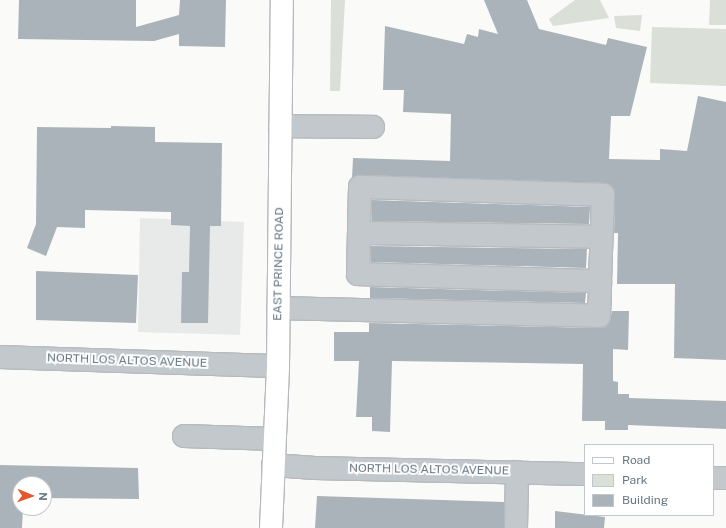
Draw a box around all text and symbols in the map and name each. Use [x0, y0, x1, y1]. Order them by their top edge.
street label: EAST PRINCE ROAD [271, 207, 287, 321]
street label: NORTH LOS ALTOS AVENUE [47, 351, 207, 371]
legend [584, 444, 714, 516]
text: Road [622, 453, 650, 467]
street label: NORTH LOS ALTOS AVENUE [349, 461, 509, 479]
text: Park [622, 473, 648, 487]
north arrow [12, 476, 52, 516]
text: N [37, 492, 49, 501]
text: Building [622, 493, 668, 507]

